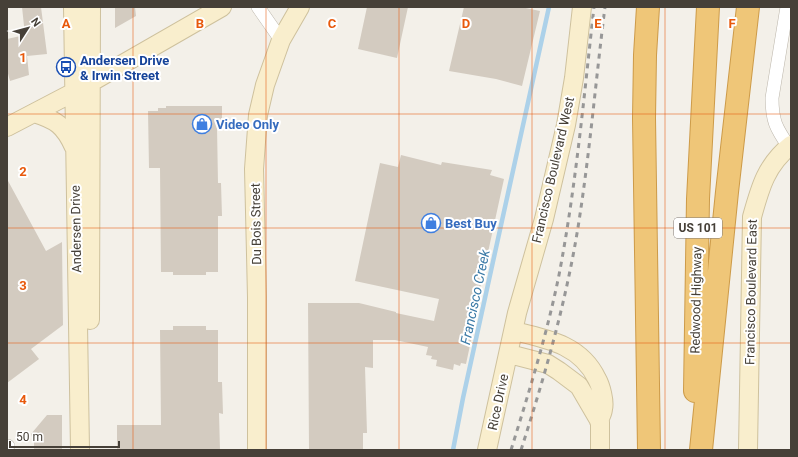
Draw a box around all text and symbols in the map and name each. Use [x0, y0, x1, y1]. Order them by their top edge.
north arrow [8, 8, 48, 48]
text: N [28, 15, 43, 30]
text: A [62, 16, 71, 31]
text: B [196, 16, 204, 31]
text: C [328, 16, 337, 31]
text: D [462, 16, 470, 31]
text: E [594, 16, 602, 31]
text: F [728, 16, 736, 31]
text: 1 [19, 50, 27, 65]
place label: Andersen Drive & Irwin Street [80, 53, 169, 83]
bus stop icon: Andersen Drive & Irwin Street [55, 56, 77, 78]
street label: Francisco Boulevard West [529, 95, 577, 245]
shop icon: Video Only [191, 113, 213, 135]
place label: Video Only [216, 117, 280, 132]
text: 2 [19, 164, 27, 179]
street label: Du Bois Street [248, 183, 264, 265]
street label: Andersen Drive [68, 185, 84, 273]
shop icon: Best Buy [420, 212, 442, 234]
place label: Best Buy [445, 216, 497, 231]
road number: US 101 [674, 218, 722, 238]
street label: Francisco Boulevard East [742, 219, 760, 365]
street label: Redwood Highway [688, 246, 704, 354]
water label: Francisco Creek [457, 247, 493, 346]
text: 3 [19, 278, 27, 293]
street label: Rice Drive [485, 372, 511, 432]
text: 4 [19, 392, 27, 407]
scale bar [10, 423, 119, 449]
text: 50 m [16, 430, 43, 444]

